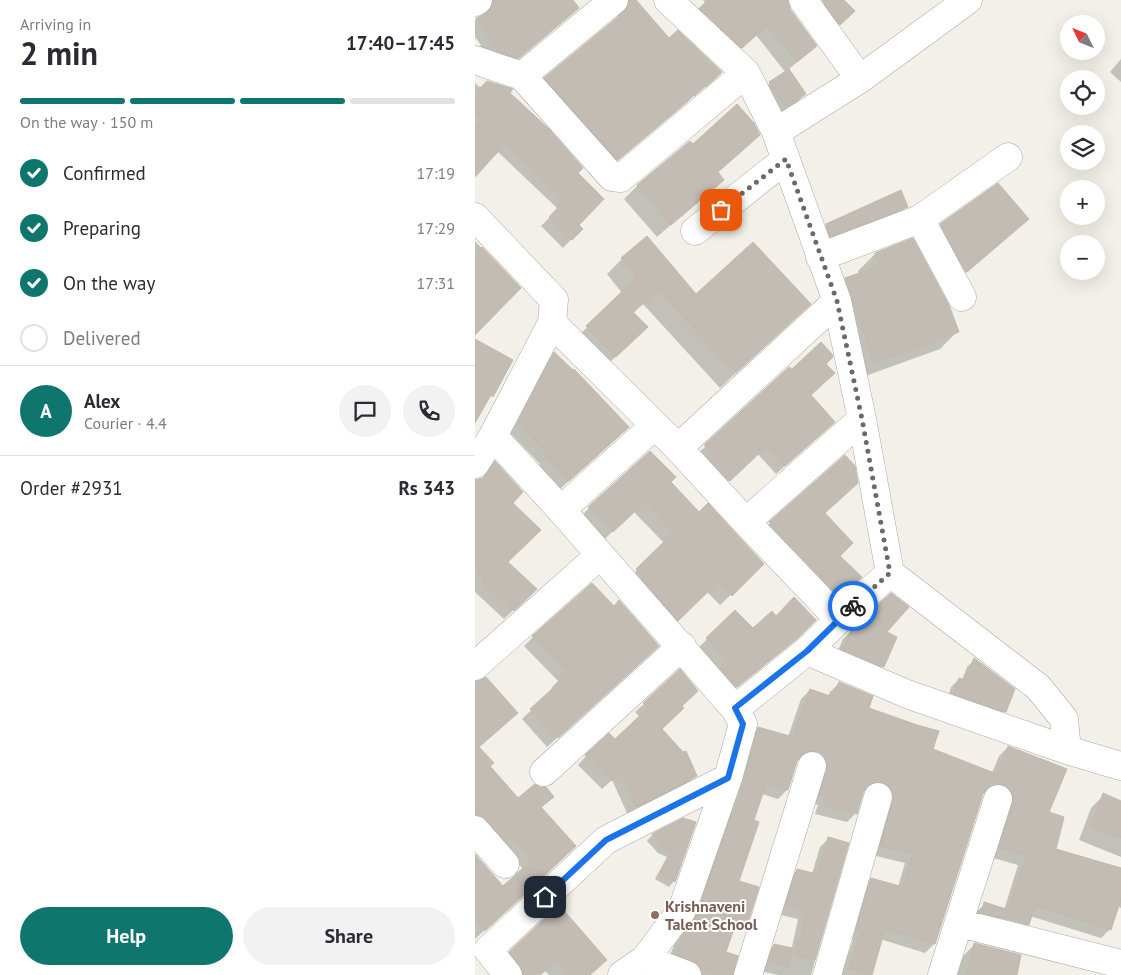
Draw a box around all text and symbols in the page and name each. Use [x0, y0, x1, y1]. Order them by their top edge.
text: Arriving in [20, 14, 91, 34]
north arrow [1060, 15, 1105, 60]
map controls [1060, 15, 1105, 280]
text: 17:40–17:45 [346, 31, 455, 55]
text: 2 min [20, 32, 98, 74]
button: locate [1060, 70, 1105, 115]
text: On the way · 150 m [20, 112, 153, 132]
button: layers [1060, 125, 1105, 170]
icon: check [20, 159, 48, 187]
text: Confirmed [63, 161, 146, 185]
text: 17:19 [417, 163, 455, 183]
button: + [1060, 180, 1105, 225]
pin [700, 189, 742, 231]
icon: bag [707, 196, 735, 224]
icon: check [20, 214, 48, 242]
text: Preparing [63, 216, 141, 240]
text: 17:29 [417, 218, 455, 238]
button: − [1060, 235, 1105, 280]
icon: check [20, 269, 48, 297]
text: On the way [63, 271, 155, 295]
text: 17:31 [417, 273, 455, 293]
text: Delivered [63, 326, 141, 350]
button: chat [339, 385, 391, 437]
button: phone [403, 385, 455, 437]
text: Alex [84, 389, 120, 413]
text: A [40, 399, 52, 423]
text: Courier · 4.4 [84, 413, 167, 433]
text: Order #2931 [20, 476, 123, 500]
text: Rs 343 [398, 476, 455, 500]
courier [828, 581, 878, 631]
icon: bike [839, 592, 867, 620]
pin [524, 876, 566, 918]
icon: home [531, 883, 559, 911]
place label: Krishnaveni Talent School [665, 896, 758, 934]
button: Help [20, 907, 233, 965]
button: Share [243, 907, 455, 965]
marker: Krishnaveni Talent School [649, 909, 661, 921]

